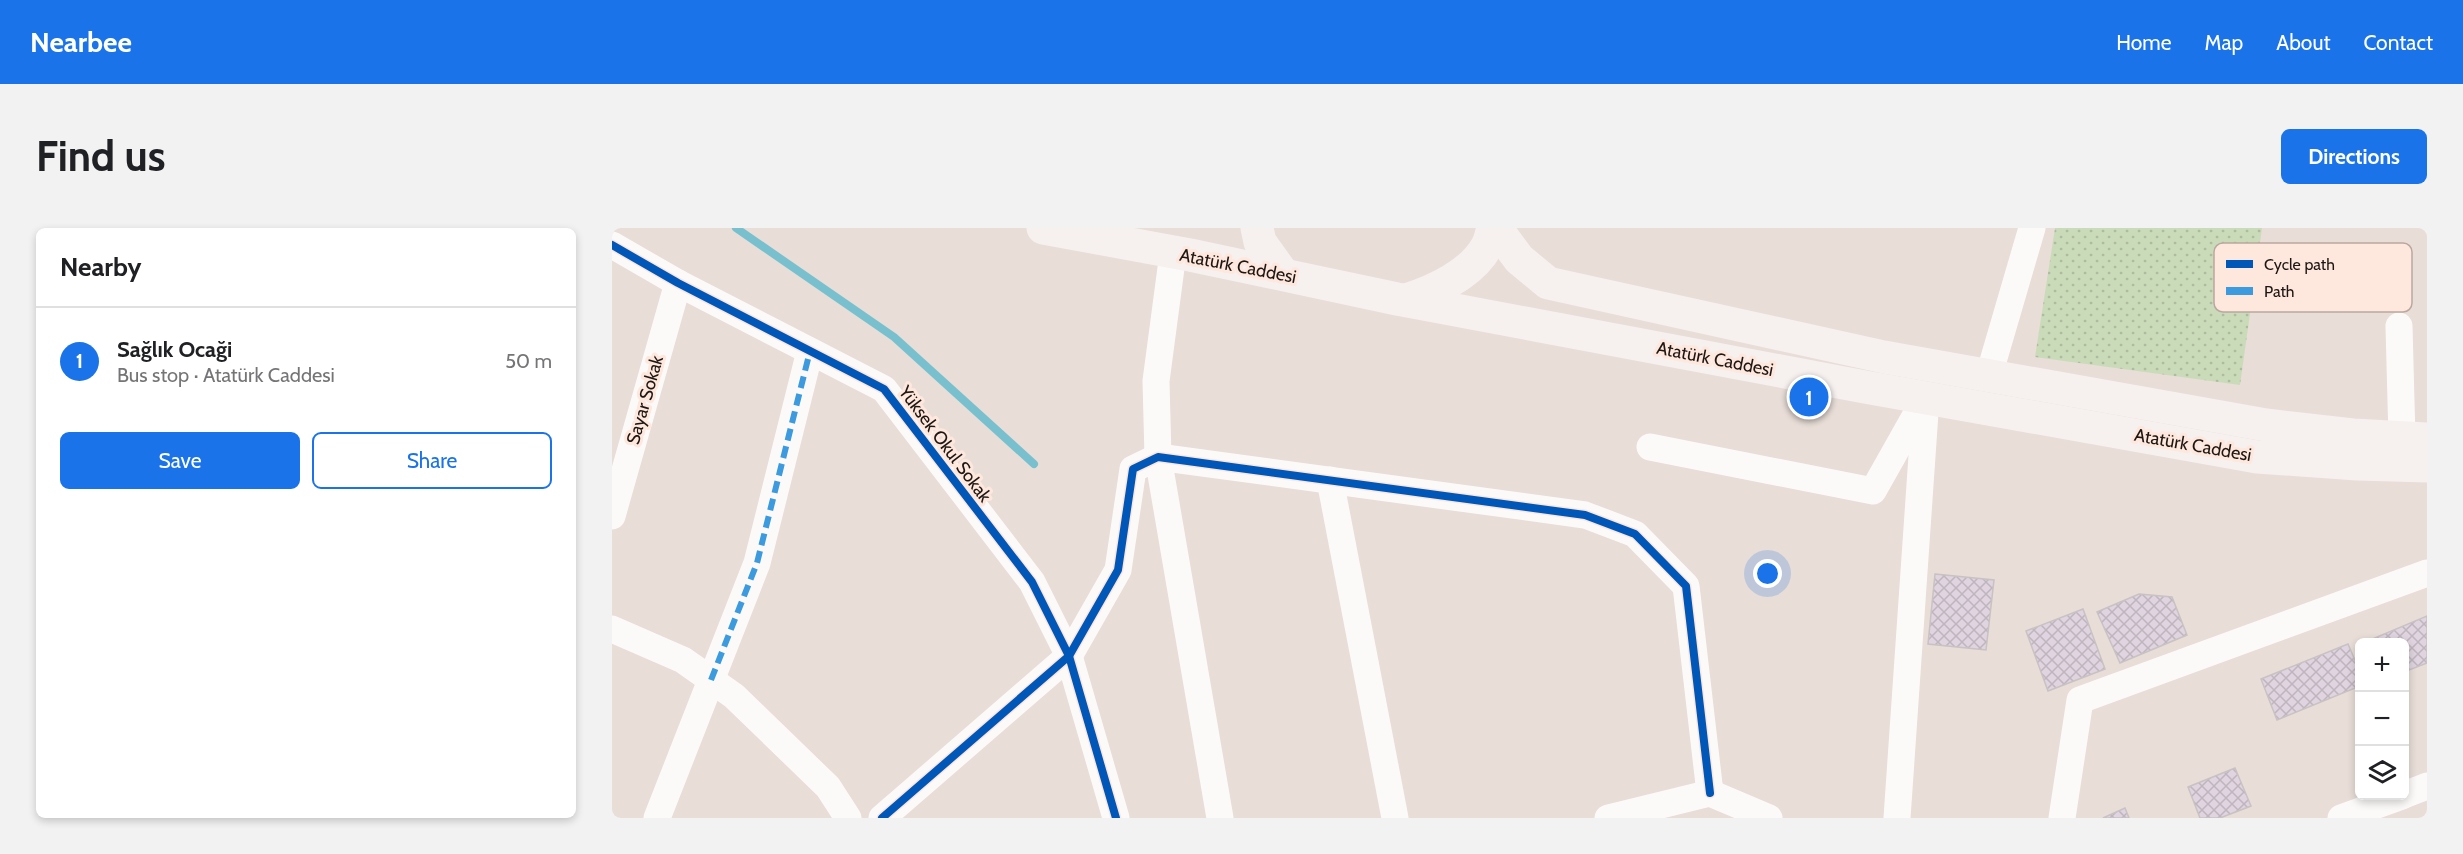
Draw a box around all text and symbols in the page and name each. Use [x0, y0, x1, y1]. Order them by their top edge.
text: Nearbee [30, 25, 132, 59]
text: Home [2116, 30, 2172, 55]
text: Map [2205, 30, 2243, 55]
text: About [2276, 30, 2330, 55]
text: Contact [2363, 30, 2433, 55]
button: Directions [2281, 129, 2427, 184]
text: Find us [36, 130, 165, 182]
legend [2214, 243, 2412, 312]
street label: Atatürk Caddesi [1178, 244, 1298, 288]
text: Nearby [60, 251, 141, 283]
text: Cycle path [2264, 255, 2335, 274]
text: Path [2264, 282, 2295, 301]
text: Sağlık Ocaği [117, 336, 232, 363]
street label: Atatürk Caddesi [1655, 337, 1775, 381]
text: 1 [76, 349, 83, 373]
text: 50 m [505, 349, 552, 373]
street label: Sayar Sokak [622, 352, 668, 447]
text: Bus stop · Atatürk Caddesi [117, 363, 335, 387]
pin: 1 [1790, 374, 1828, 420]
street label: Yüksek Okul Sokak [894, 381, 996, 507]
street label: Atatürk Caddesi [2133, 424, 2253, 466]
button: Save [60, 432, 300, 489]
button: Share [312, 432, 552, 489]
your location [1753, 559, 1782, 588]
map controls [2355, 638, 2409, 800]
button: + [2355, 638, 2409, 692]
button: − [2355, 692, 2409, 746]
button: layers [2355, 746, 2409, 800]

